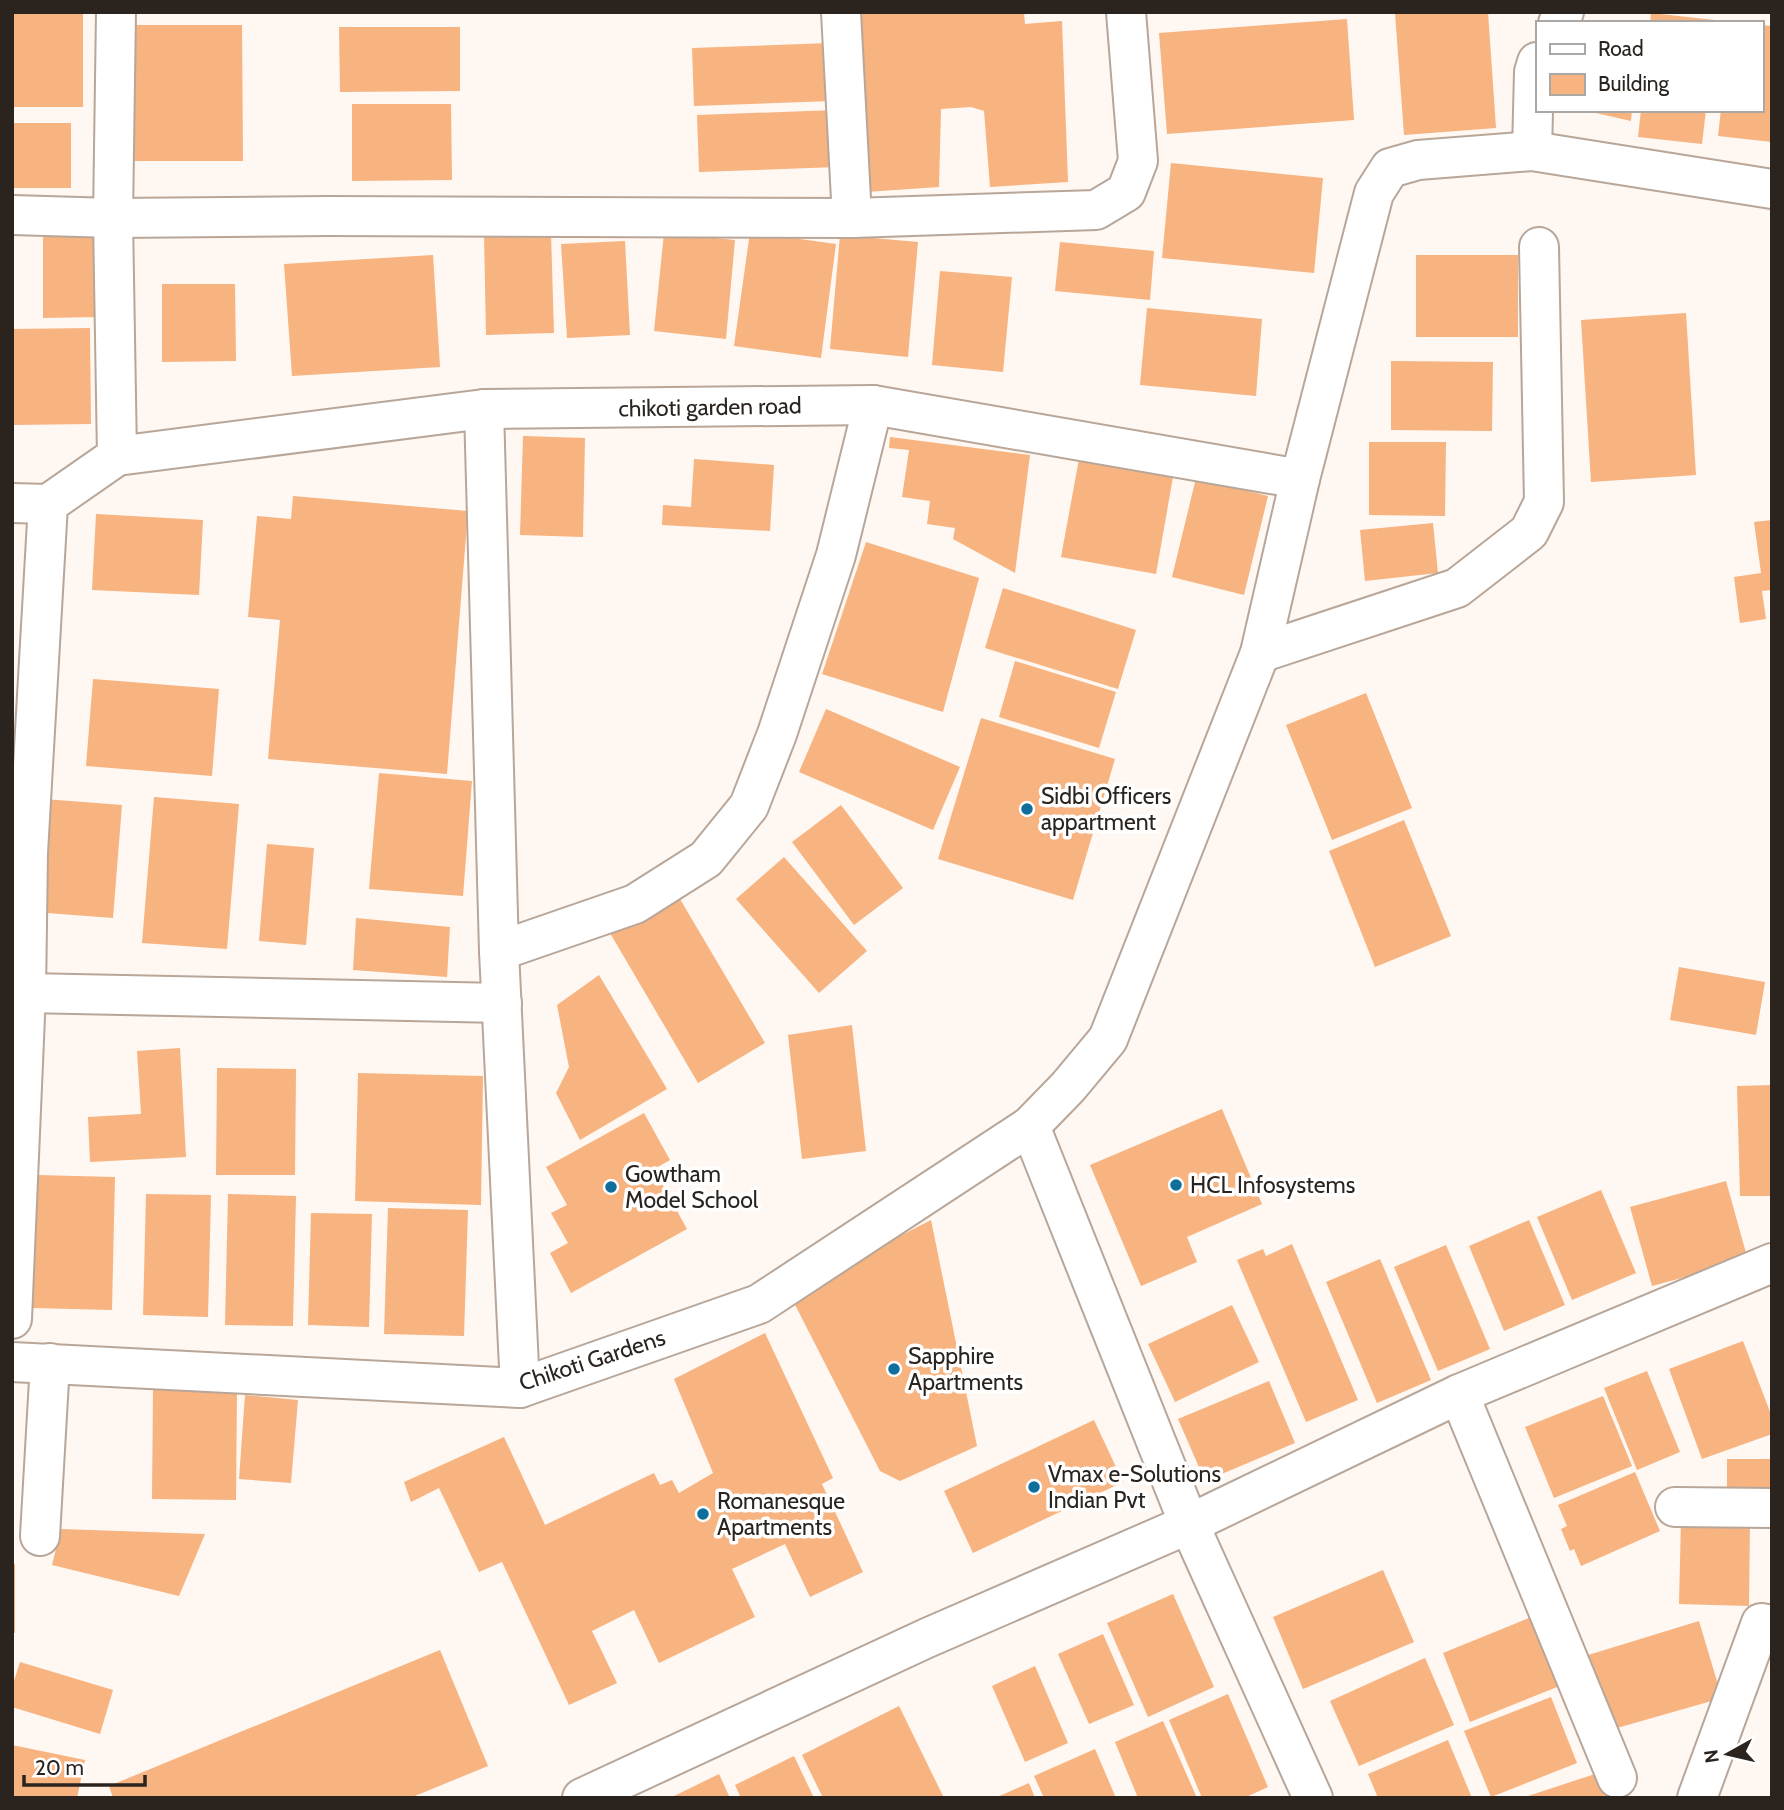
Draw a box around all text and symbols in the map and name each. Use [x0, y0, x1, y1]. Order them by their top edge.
legend [1536, 21, 1763, 112]
text: Road [1598, 36, 1644, 61]
text: Building [1598, 71, 1670, 96]
street label: chikoti garden road [618, 391, 802, 423]
place label: Sidbi Officers appartment [1041, 782, 1171, 836]
marker: Sidbi Officers appartment [1019, 801, 1035, 817]
place label: Gowtham Model School [625, 1160, 759, 1214]
place label: HCL Infosystems [1190, 1171, 1355, 1199]
marker: HCL Infosystems [1168, 1177, 1184, 1193]
marker: Gowtham Model School [603, 1179, 619, 1195]
street label: Chikoti Gardens [515, 1323, 669, 1397]
place label: Sapphire Apartments [908, 1342, 1023, 1396]
marker: Sapphire Apartments [886, 1361, 902, 1377]
place label: Vmax e-Solutions Indian Pvt [1048, 1460, 1221, 1514]
marker: Vmax e-Solutions Indian Pvt [1026, 1479, 1042, 1495]
place label: Romanesque Apartments [717, 1487, 845, 1541]
marker: Romanesque Apartments [695, 1506, 711, 1522]
north arrow [1693, 1719, 1763, 1789]
scale bar [24, 1744, 145, 1788]
text: N [1699, 1748, 1724, 1765]
text: 20 m [35, 1755, 84, 1780]

